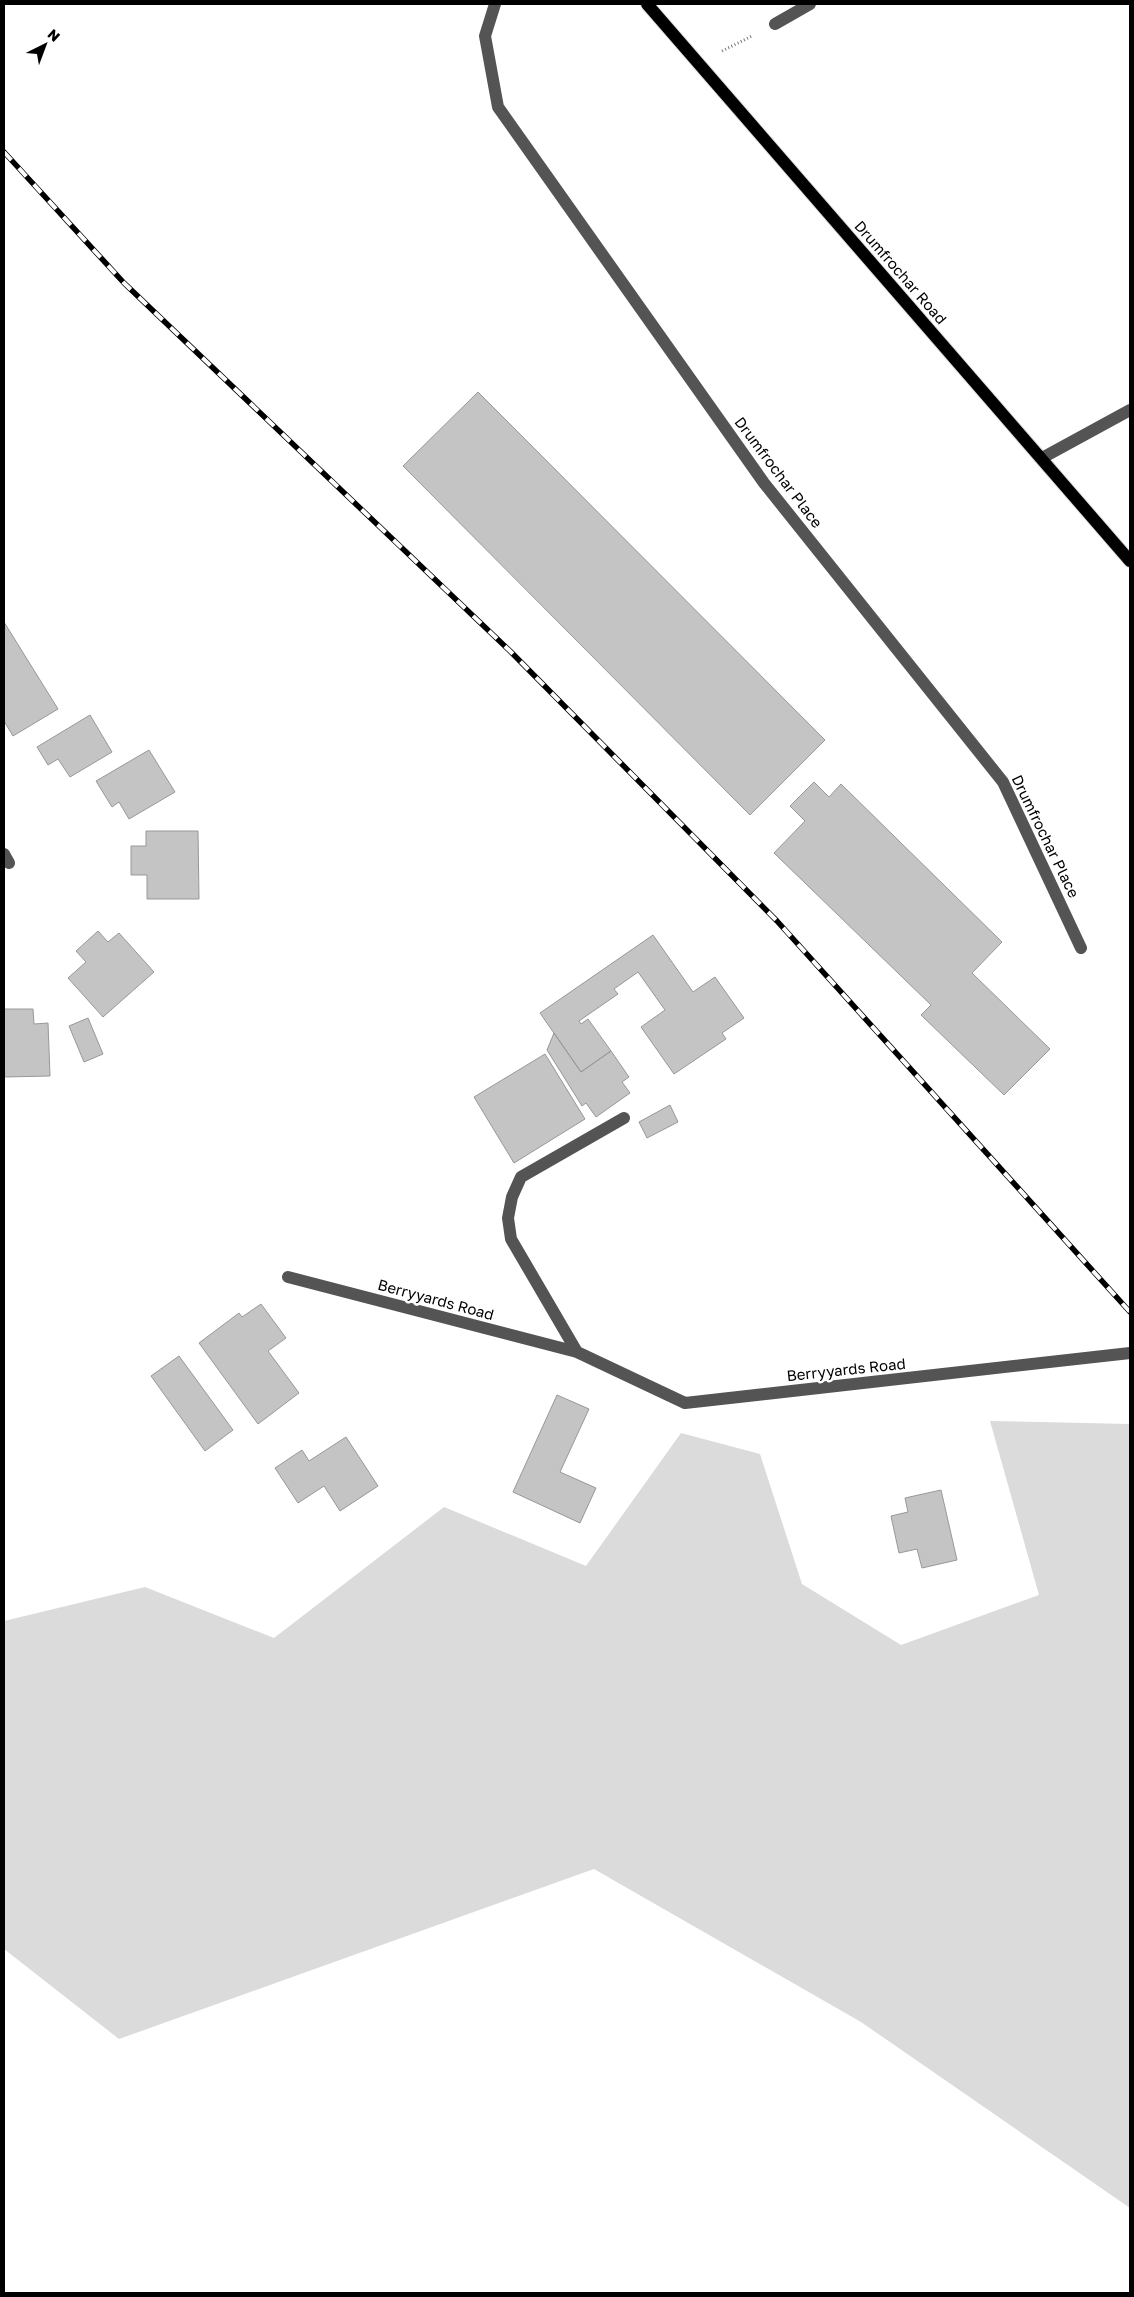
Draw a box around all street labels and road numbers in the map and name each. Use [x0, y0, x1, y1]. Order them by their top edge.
street label: Drumfrochar Road [851, 217, 951, 327]
street label: Drumfrochar Place [731, 413, 827, 531]
street label: Drumfrochar Place [1008, 772, 1084, 901]
street label: Berryyards Road [376, 1275, 496, 1323]
street label: Berryyards Road [786, 1354, 906, 1384]

